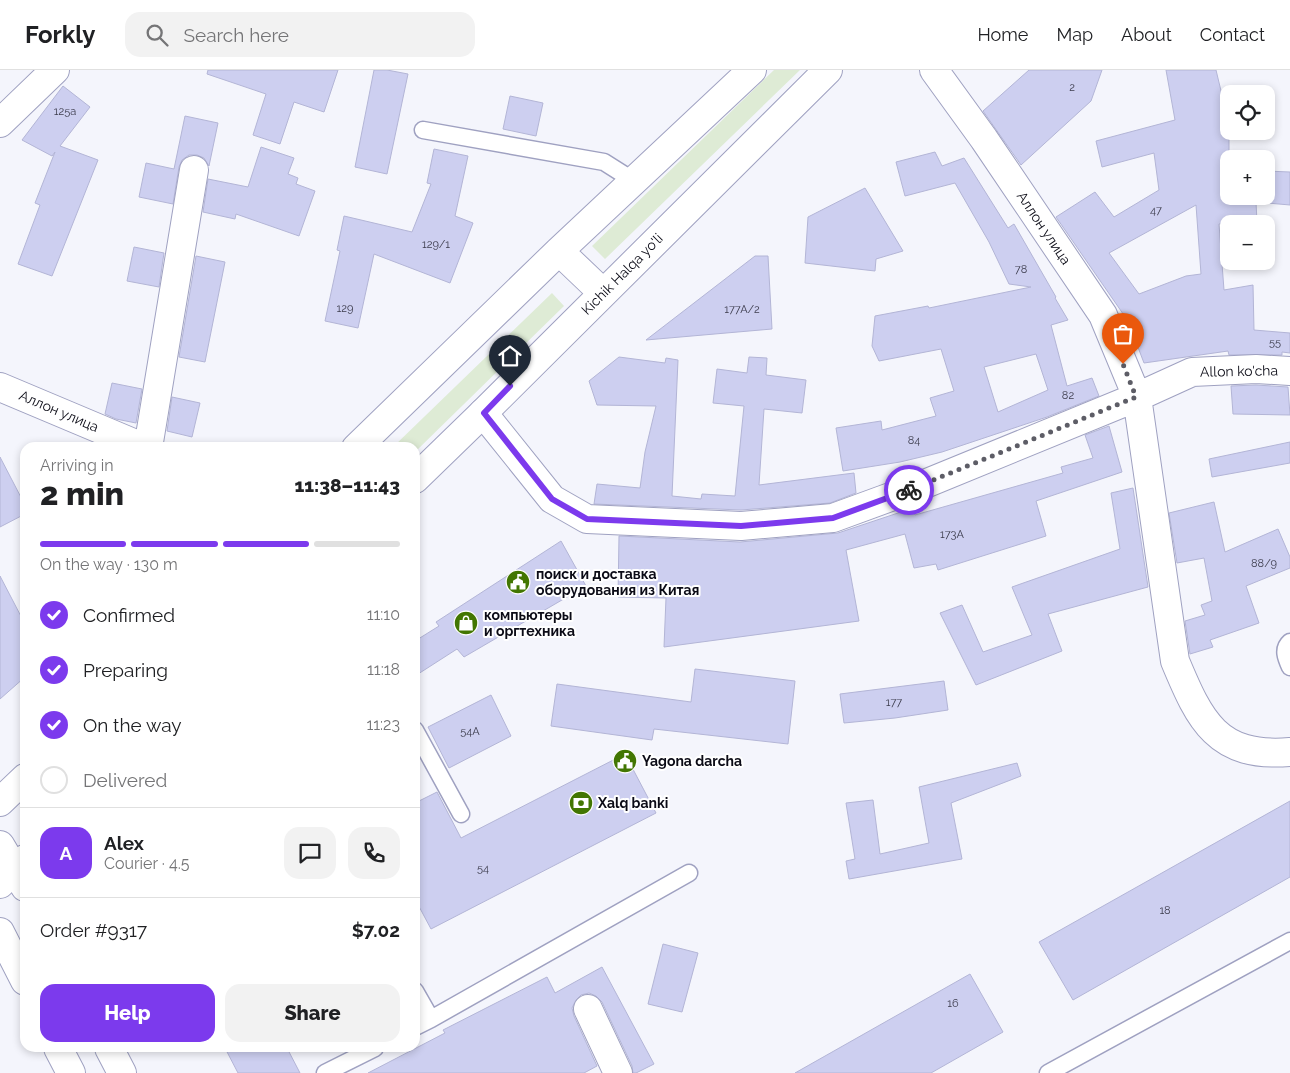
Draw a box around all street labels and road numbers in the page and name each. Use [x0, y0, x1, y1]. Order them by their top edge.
street label: Аллон улица [1014, 188, 1074, 268]
street label: Kichik Halqa yo'li [578, 230, 666, 318]
street label: Allon ko'cha [1200, 362, 1278, 380]
street label: Аллон улица [17, 387, 101, 435]

